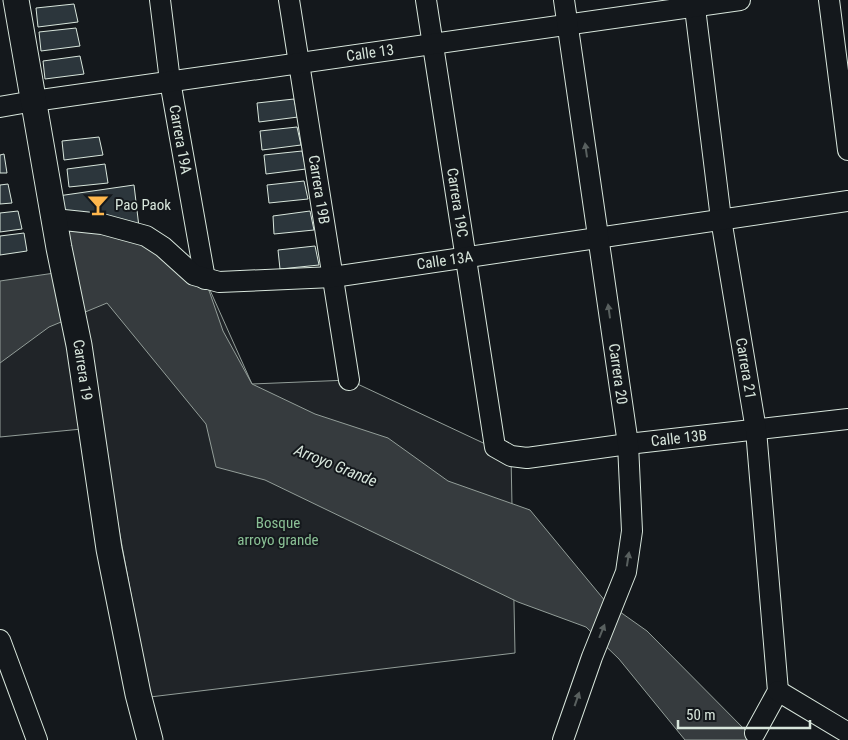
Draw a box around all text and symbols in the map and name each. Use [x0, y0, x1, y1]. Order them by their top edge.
street label: Calle 13 [345, 41, 395, 65]
street label: Carrera 19A [165, 103, 195, 176]
one-way arrow [582, 142, 590, 158]
street label: Carrera 19B [305, 154, 333, 225]
street label: Carrera 19C [443, 167, 472, 239]
bar icon: Pao Paok [85, 192, 111, 218]
place label: Pao Paok [115, 196, 171, 214]
street label: Calle 13A [416, 247, 474, 274]
one-way arrow [605, 303, 613, 319]
street label: Carrera 21 [732, 337, 760, 400]
street label: Carrera 19 [69, 338, 96, 402]
street label: Carrera 20 [605, 342, 631, 406]
street label: Calle 13B [650, 426, 708, 450]
water label: Arroyo Grande [291, 440, 380, 491]
park label: Bosque arroyo grande [237, 514, 319, 549]
one-way arrow [624, 551, 632, 567]
one-way arrow [599, 624, 607, 638]
one-way arrow [574, 691, 581, 706]
scale bar [678, 698, 810, 730]
text: 50 m [686, 706, 716, 724]

